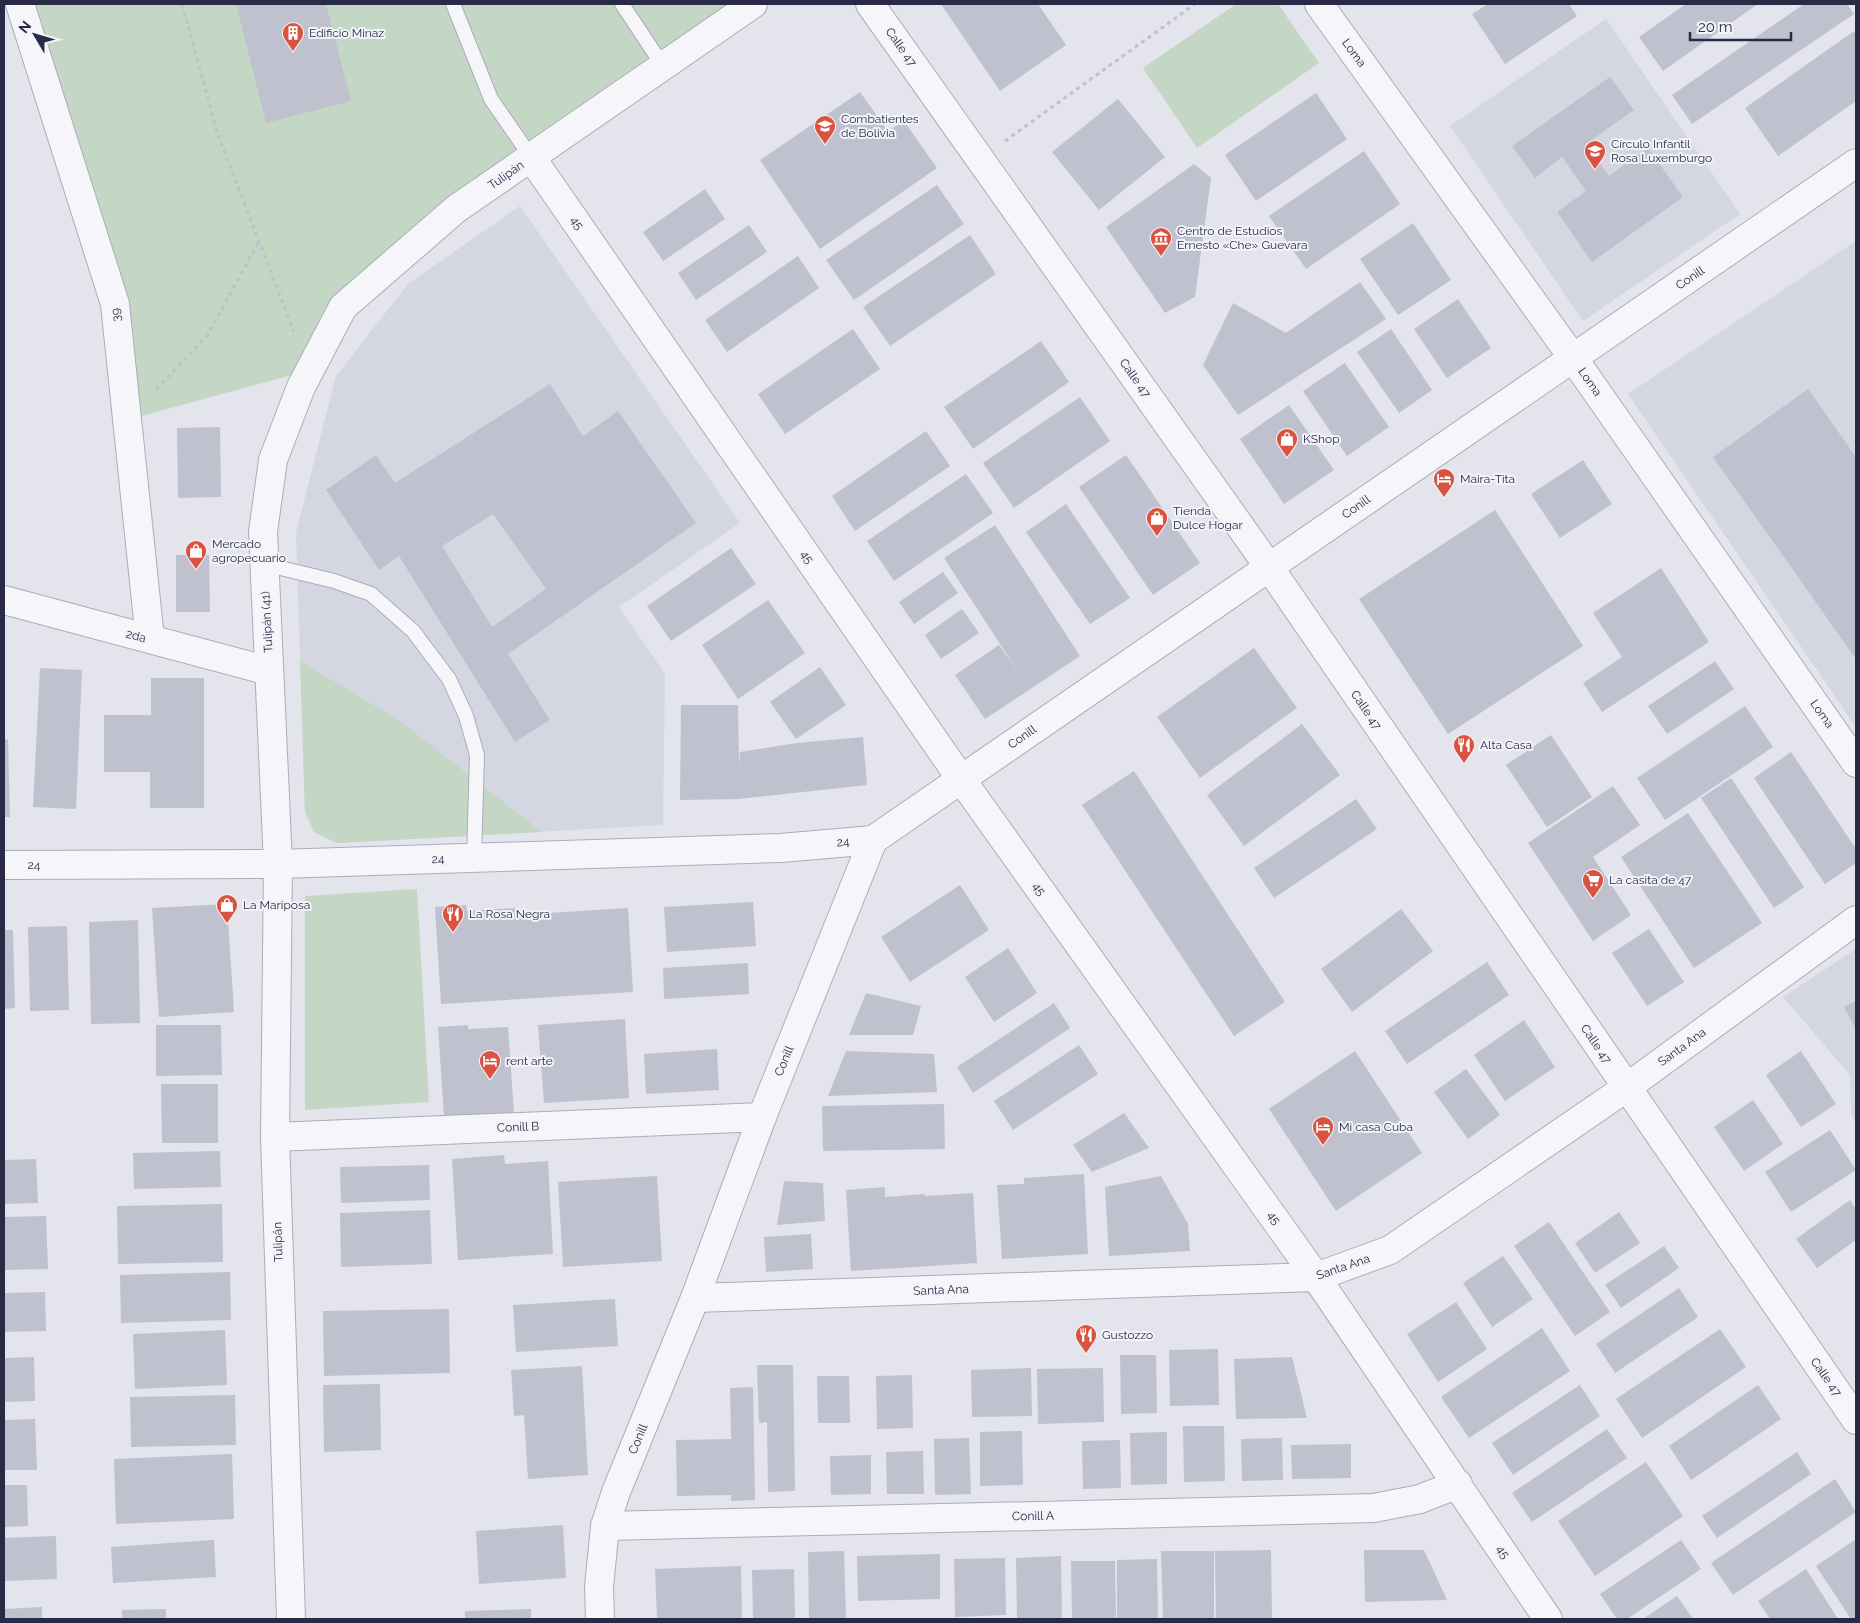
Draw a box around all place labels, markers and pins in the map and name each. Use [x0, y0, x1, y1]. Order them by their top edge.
building icon: Edificio Minaz [281, 21, 305, 52]
place label: Edificio Minaz [309, 26, 384, 40]
place label: Combatientes de Bolivia [841, 112, 919, 140]
school or university icon: Combatientes de Bolivia [813, 114, 837, 145]
place label: Círculo Infantil Rosa Luxemburgo [1611, 137, 1712, 165]
school or university icon: Círculo Infantil Rosa Luxemburgo [1583, 139, 1607, 170]
place label: Centro de Estudios Ernesto «Che» Guevara [1177, 224, 1308, 252]
museum icon: Centro de Estudios Ernesto «Che» Guevara [1149, 226, 1173, 257]
shop icon: KShop [1275, 427, 1299, 458]
place label: KShop [1303, 432, 1340, 446]
hotel icon: Maira-Tita [1432, 467, 1456, 498]
place label: Maira-Tita [1460, 472, 1515, 486]
place label: Tienda Dulce Hogar [1173, 504, 1243, 532]
shop icon: Tienda Dulce Hogar [1145, 506, 1169, 537]
place label: Mercado agropecuario [212, 537, 286, 565]
shop icon: Mercado agropecuario [184, 539, 208, 570]
restaurant icon: Alta Casa [1452, 733, 1476, 764]
place label: Alta Casa [1480, 738, 1532, 752]
supermarket icon: La casita de 47 [1581, 868, 1605, 899]
place label: La casita de 47 [1609, 873, 1692, 887]
shop icon: La Mariposa [215, 893, 239, 924]
place label: La Mariposa [243, 898, 310, 912]
restaurant icon: La Rosa Negra [441, 902, 465, 933]
place label: La Rosa Negra [469, 907, 550, 921]
hotel icon: rent arte [478, 1049, 502, 1080]
place label: rent arte [506, 1054, 553, 1068]
hotel icon: Mi casa Cuba [1311, 1115, 1335, 1146]
place label: Mi casa Cuba [1339, 1120, 1413, 1134]
restaurant icon: Gustozzo [1074, 1323, 1098, 1354]
place label: Gustozzo [1102, 1328, 1153, 1342]

